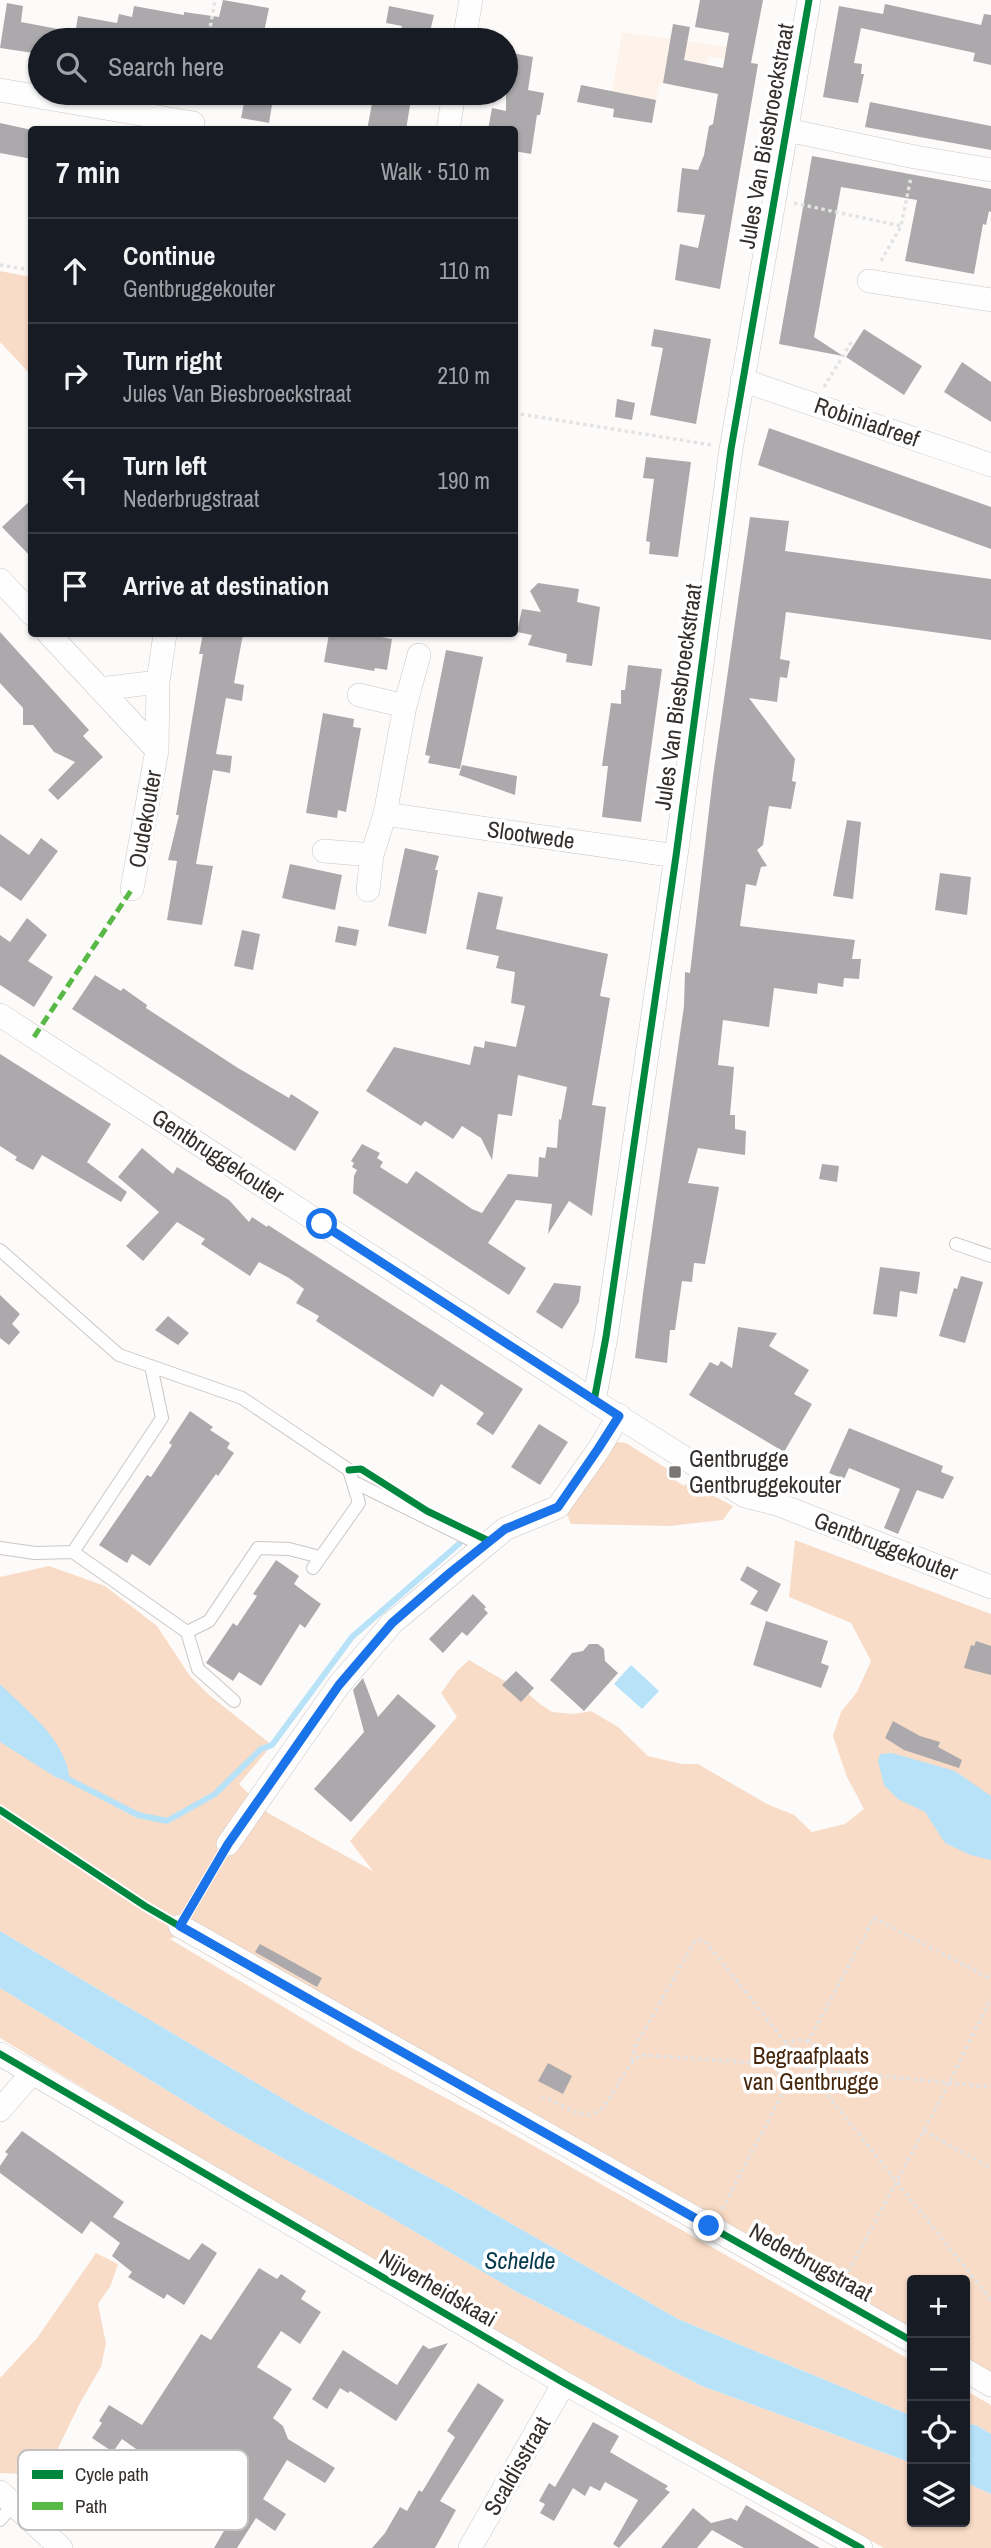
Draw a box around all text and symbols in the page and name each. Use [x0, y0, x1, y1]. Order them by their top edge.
street label: Jules Van Biesbroeckstraat [730, 21, 801, 251]
search box [28, 28, 518, 105]
icon: search [52, 48, 90, 86]
text: Search here [108, 49, 224, 84]
text: 7 min [56, 152, 120, 192]
text: Walk · 510 m [381, 156, 490, 187]
text: Continue [123, 238, 215, 273]
icon: ahead [56, 252, 94, 290]
text: 110 m [439, 255, 490, 286]
text: Gentbruggekouter [123, 273, 275, 304]
text: Turn right [123, 343, 222, 378]
icon: right [56, 357, 94, 395]
text: 210 m [438, 360, 490, 391]
text: Jules Van Biesbroeckstraat [123, 378, 351, 409]
street label: Robiniadreef [811, 389, 924, 454]
text: Turn left [123, 448, 207, 483]
icon: left [56, 462, 94, 500]
text: 190 m [438, 465, 490, 496]
text: Nederbrugstraat [123, 483, 259, 514]
icon: arrive [56, 567, 94, 605]
text: Arrive at destination [123, 568, 329, 603]
street label: Jules Van Biesbroeckstraat [646, 582, 709, 812]
street label: Oudekouter [121, 767, 168, 870]
street label: Slootwede [485, 813, 577, 856]
street label: Gentbruggekouter [146, 1101, 291, 1210]
route start [306, 1208, 337, 1239]
place label: Gentbrugge Gentbruggekouter [689, 1443, 842, 1500]
marker: Gentbrugge Gentbruggekouter [667, 1464, 683, 1480]
street label: Gentbruggekouter [810, 1504, 963, 1588]
park label: Begraafplaats van Gentbrugge [743, 2040, 879, 2097]
route end [693, 2210, 724, 2241]
street label: Nederbrugstraat [744, 2215, 878, 2308]
street label: Nijverheidskaai [374, 2241, 503, 2334]
water label: Schelde [484, 2244, 556, 2276]
map controls [907, 2275, 970, 2527]
button: + [907, 2275, 970, 2338]
button: − [907, 2338, 970, 2401]
button: locate [907, 2401, 970, 2464]
street label: Scaldisstraat [476, 2411, 557, 2521]
legend [18, 2450, 248, 2530]
text: Cycle path [75, 2461, 149, 2487]
button: layers [907, 2464, 970, 2527]
text: Path [75, 2493, 107, 2519]

